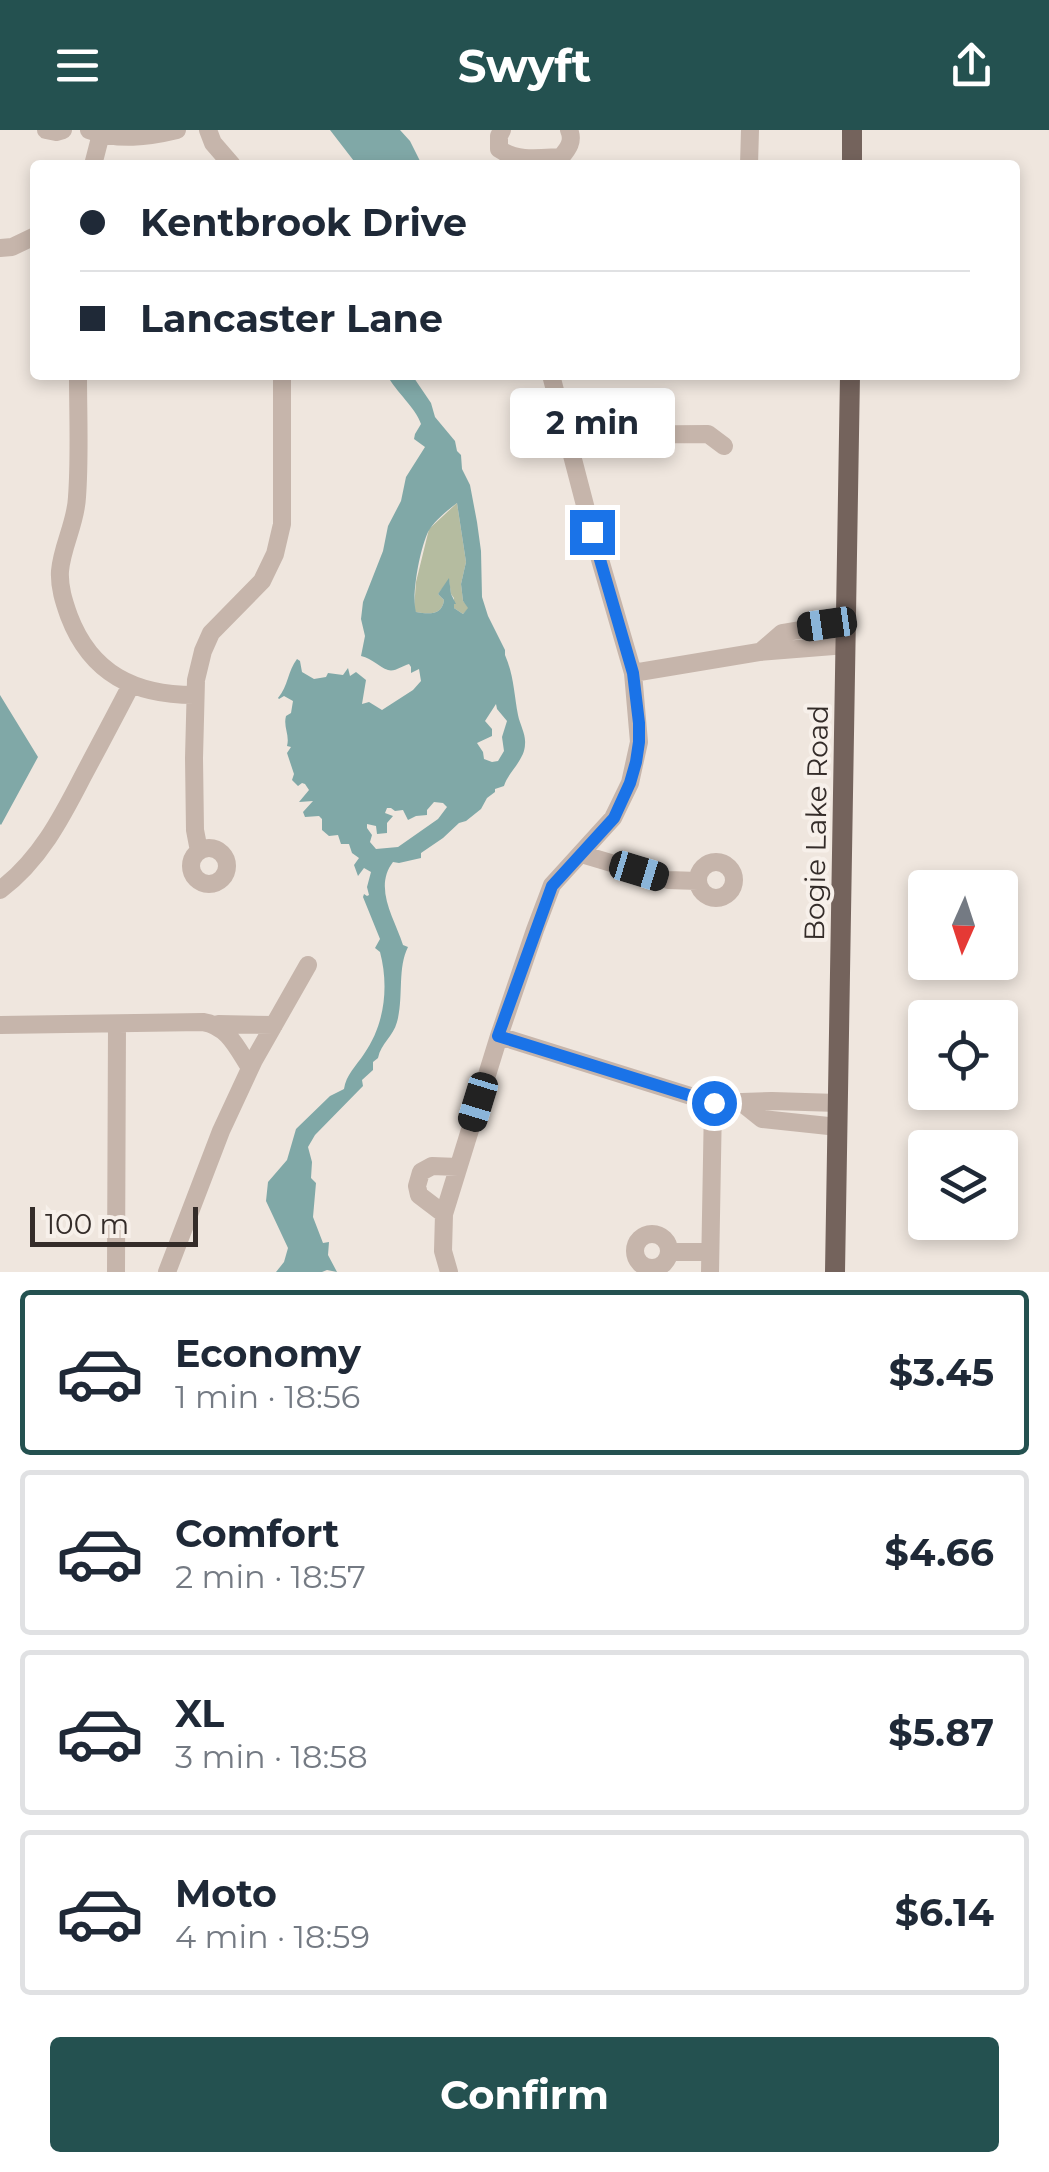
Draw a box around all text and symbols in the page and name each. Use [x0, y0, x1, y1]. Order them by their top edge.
icon: menu [50, 38, 105, 93]
text: Swyft [458, 38, 591, 93]
icon: share [944, 38, 999, 93]
text: Kentbrook Drive [140, 199, 467, 246]
text: Lancaster Lane [140, 295, 443, 342]
callout: 2 min [510, 387, 674, 457]
text: 2 min [546, 403, 639, 442]
route end [570, 510, 615, 555]
car [795, 605, 859, 643]
street label: Bogie Lake Road [797, 705, 835, 941]
car [606, 848, 672, 894]
north arrow [908, 870, 1018, 980]
map controls [908, 870, 1018, 1240]
button: locate [908, 1000, 1018, 1110]
car [455, 1069, 501, 1135]
route start [692, 1081, 737, 1126]
button: layers [908, 1130, 1018, 1240]
scale bar [30, 1202, 198, 1246]
text: 100 m [45, 1207, 129, 1241]
icon: car [55, 1328, 145, 1418]
text: Economy [175, 1330, 361, 1377]
text: $3.45 [889, 1349, 994, 1396]
text: 1 min · 18:56 [175, 1377, 360, 1416]
icon: car [55, 1508, 145, 1598]
text: Comfort [175, 1510, 339, 1557]
text: $4.66 [885, 1529, 994, 1576]
text: 2 min · 18:57 [175, 1557, 366, 1596]
icon: car [55, 1688, 145, 1778]
text: XL [175, 1690, 224, 1737]
text: $5.87 [888, 1709, 994, 1756]
text: 3 min · 18:58 [175, 1737, 368, 1776]
icon: car [55, 1868, 145, 1958]
text: Moto [175, 1870, 277, 1917]
text: $6.14 [895, 1889, 994, 1936]
text: 4 min · 18:59 [175, 1917, 370, 1956]
button: Confirm [50, 2037, 999, 2152]

